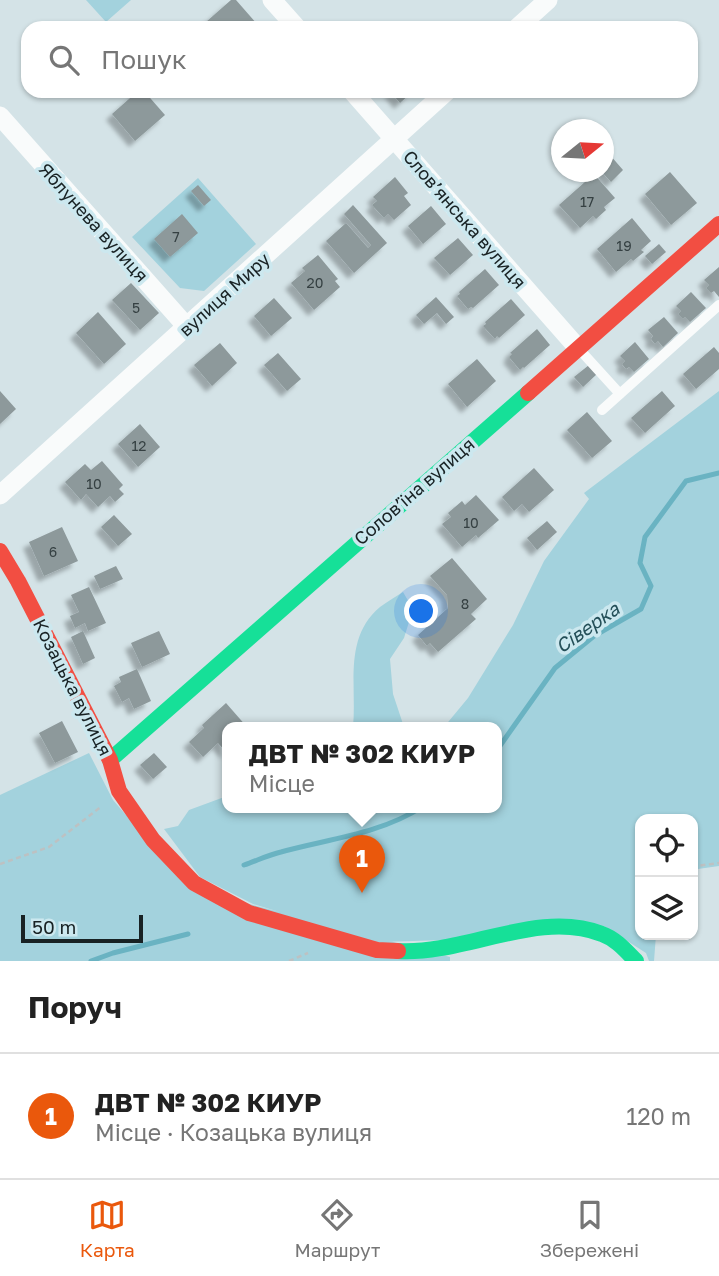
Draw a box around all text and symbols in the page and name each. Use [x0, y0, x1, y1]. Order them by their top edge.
search box [21, 21, 698, 98]
icon: search [45, 41, 83, 79]
text: Пошук [101, 44, 187, 75]
north arrow [551, 119, 614, 182]
street label: Словʼянська вулиця [399, 145, 531, 293]
street label: Яблунева вулиця [35, 158, 153, 286]
house number: 17 [580, 193, 594, 210]
house number: 7 [172, 228, 180, 245]
house number: 19 [616, 237, 632, 254]
street label: вулиця Миру [174, 248, 274, 340]
house number: 20 [307, 274, 323, 291]
house number: 5 [132, 299, 140, 316]
street label: Соловʼїна вулиця [349, 433, 479, 549]
house number: 12 [132, 437, 146, 454]
house number: 10 [86, 475, 102, 492]
house number: 10 [463, 514, 479, 531]
house number: 6 [49, 543, 57, 560]
your location [404, 594, 438, 628]
house number: 8 [461, 595, 469, 612]
water label: Сіверка [551, 596, 624, 657]
street label: Козацька вулиця [29, 615, 117, 759]
popup [222, 722, 502, 813]
text: ДВТ № 302 КИУР [249, 738, 475, 769]
text: Місце [249, 769, 315, 797]
map controls [635, 814, 698, 940]
button: locate [635, 814, 698, 877]
pin: 1 [339, 835, 385, 893]
button: layers [635, 877, 698, 940]
scale bar [21, 912, 144, 944]
text: 50 m [32, 915, 76, 938]
text: Поруч [28, 989, 122, 1025]
text: ДВТ № 302 КИУР [95, 1087, 321, 1118]
text: 1 [45, 1102, 57, 1130]
text: 120 m [626, 1102, 691, 1130]
text: Місце · Козацька вулиця [95, 1118, 372, 1146]
tab: Карта [80, 1196, 135, 1261]
tab: Маршрут [294, 1196, 380, 1261]
tab: Збережені [540, 1196, 639, 1261]

